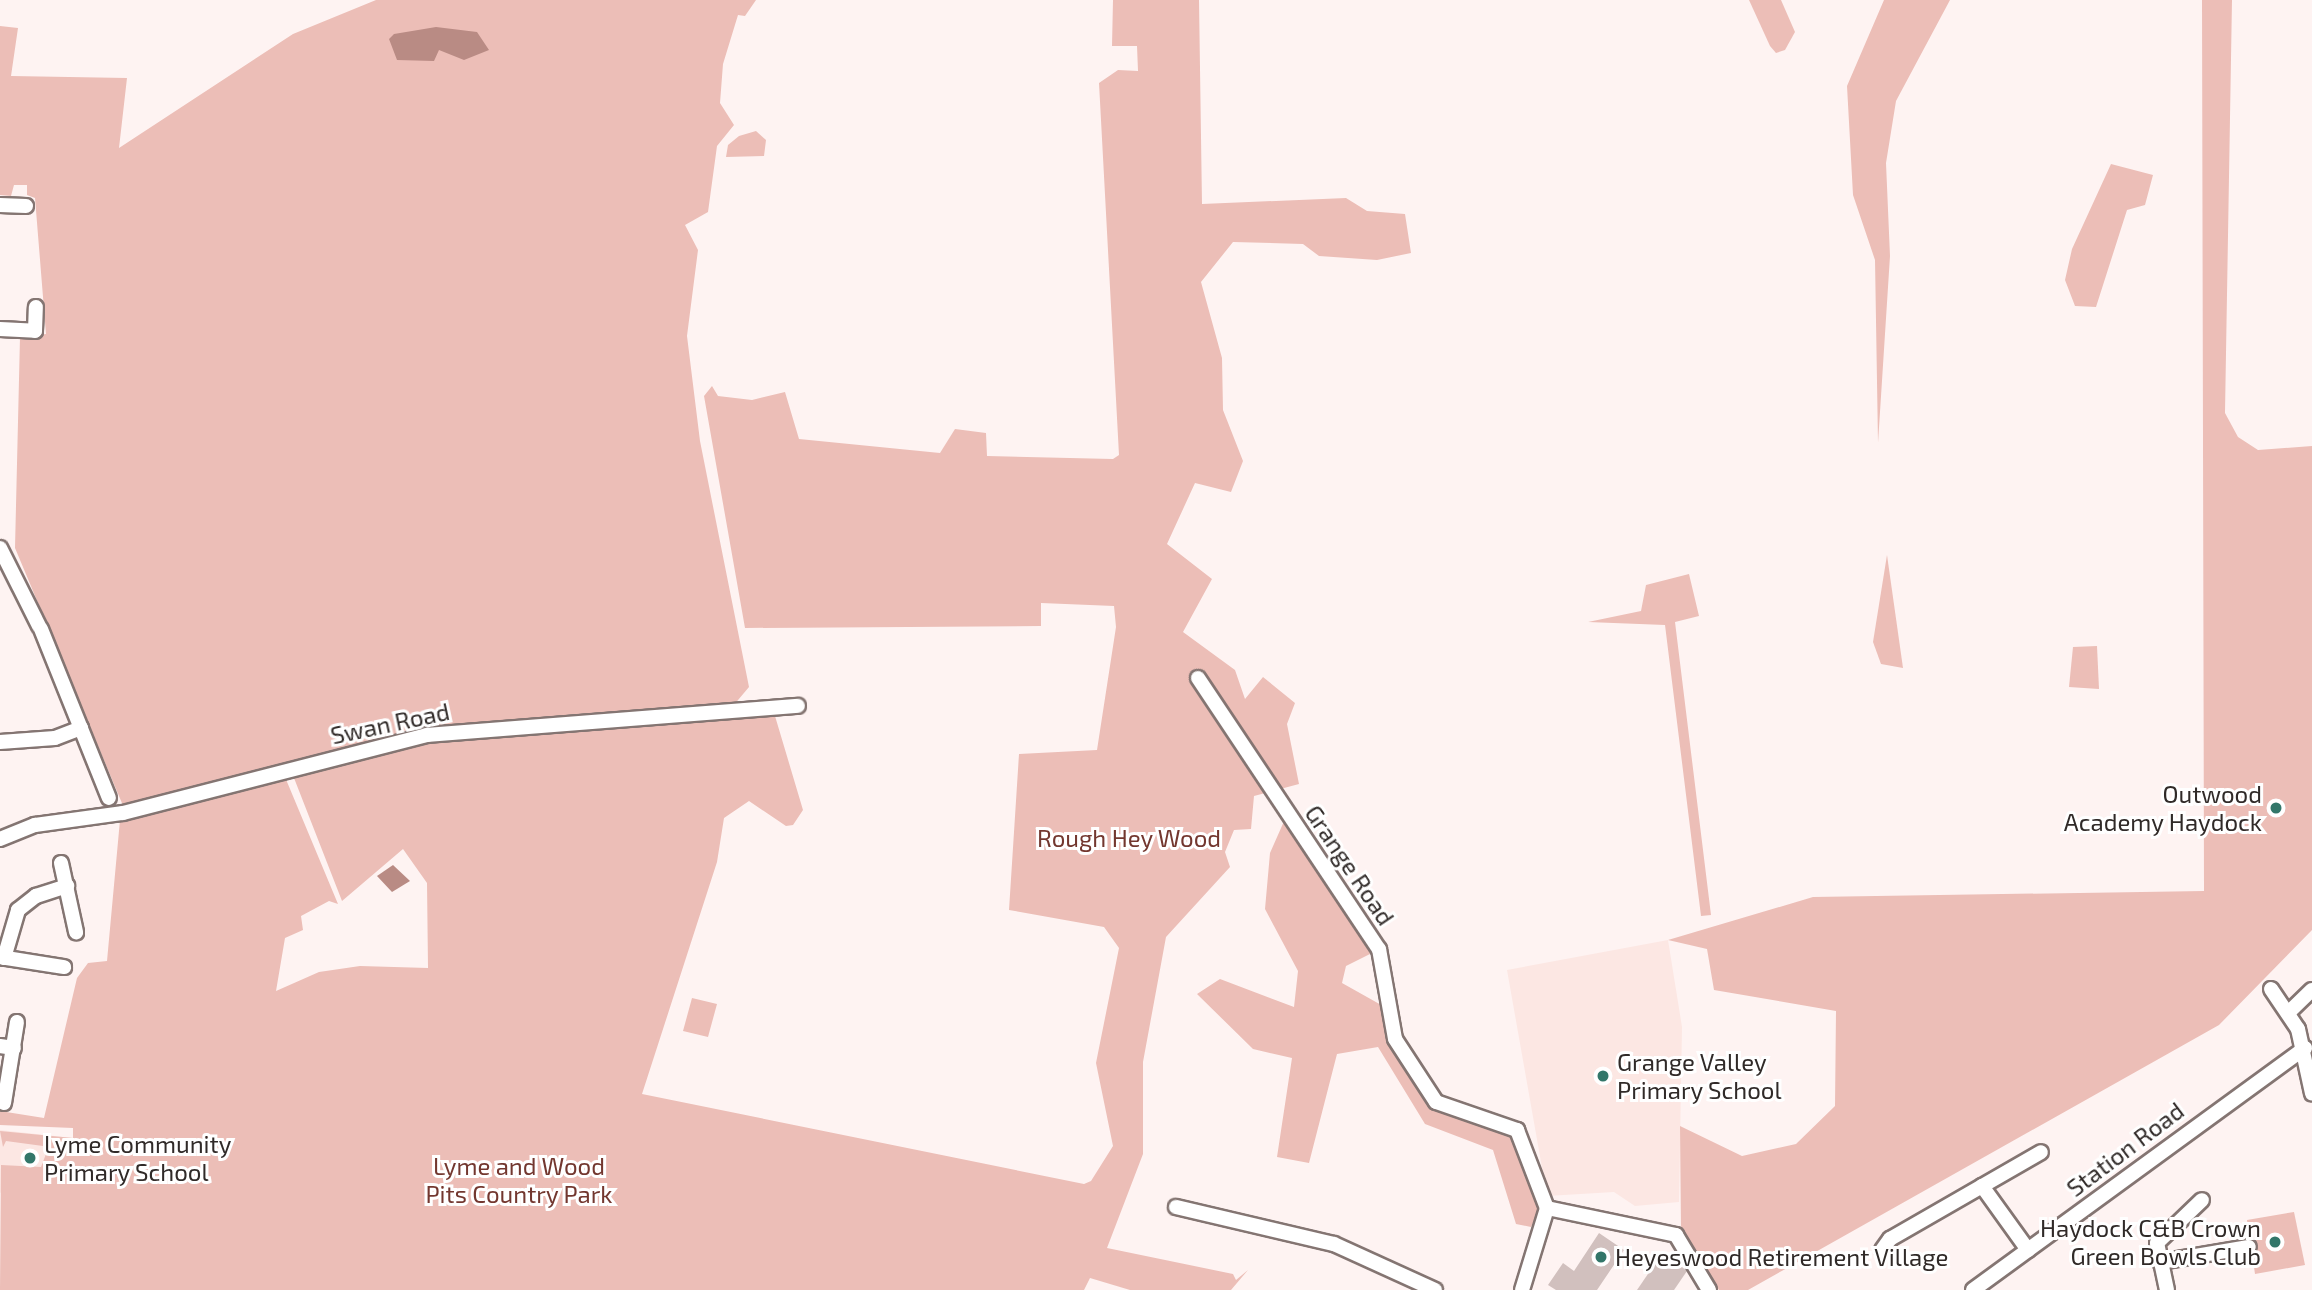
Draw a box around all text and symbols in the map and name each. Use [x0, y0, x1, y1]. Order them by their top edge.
street label: Swan Road [328, 696, 452, 750]
place label: Outwood Academy Haydock [2063, 780, 2262, 836]
street label: Grange Road [1299, 799, 1401, 931]
marker: Outwood Academy Haydock [2268, 800, 2284, 816]
park label: Rough Hey Wood [1037, 824, 1221, 852]
place label: Grange Valley Primary School [1617, 1048, 1782, 1104]
marker: Grange Valley Primary School [1595, 1068, 1611, 1084]
street label: Station Road [2061, 1096, 2189, 1202]
place label: Lyme Community Primary School [44, 1130, 231, 1186]
marker: Lyme Community Primary School [22, 1150, 38, 1166]
park label: Lyme and Wood Pits Country Park [425, 1152, 613, 1208]
place label: Haydock C&B Crown Green Bowls Club [2040, 1214, 2261, 1270]
marker: Haydock C&B Crown Green Bowls Club [2267, 1234, 2283, 1250]
place label: Heyeswood Retirement Village [1615, 1243, 1949, 1271]
marker: Heyeswood Retirement Village [1593, 1249, 1609, 1265]

